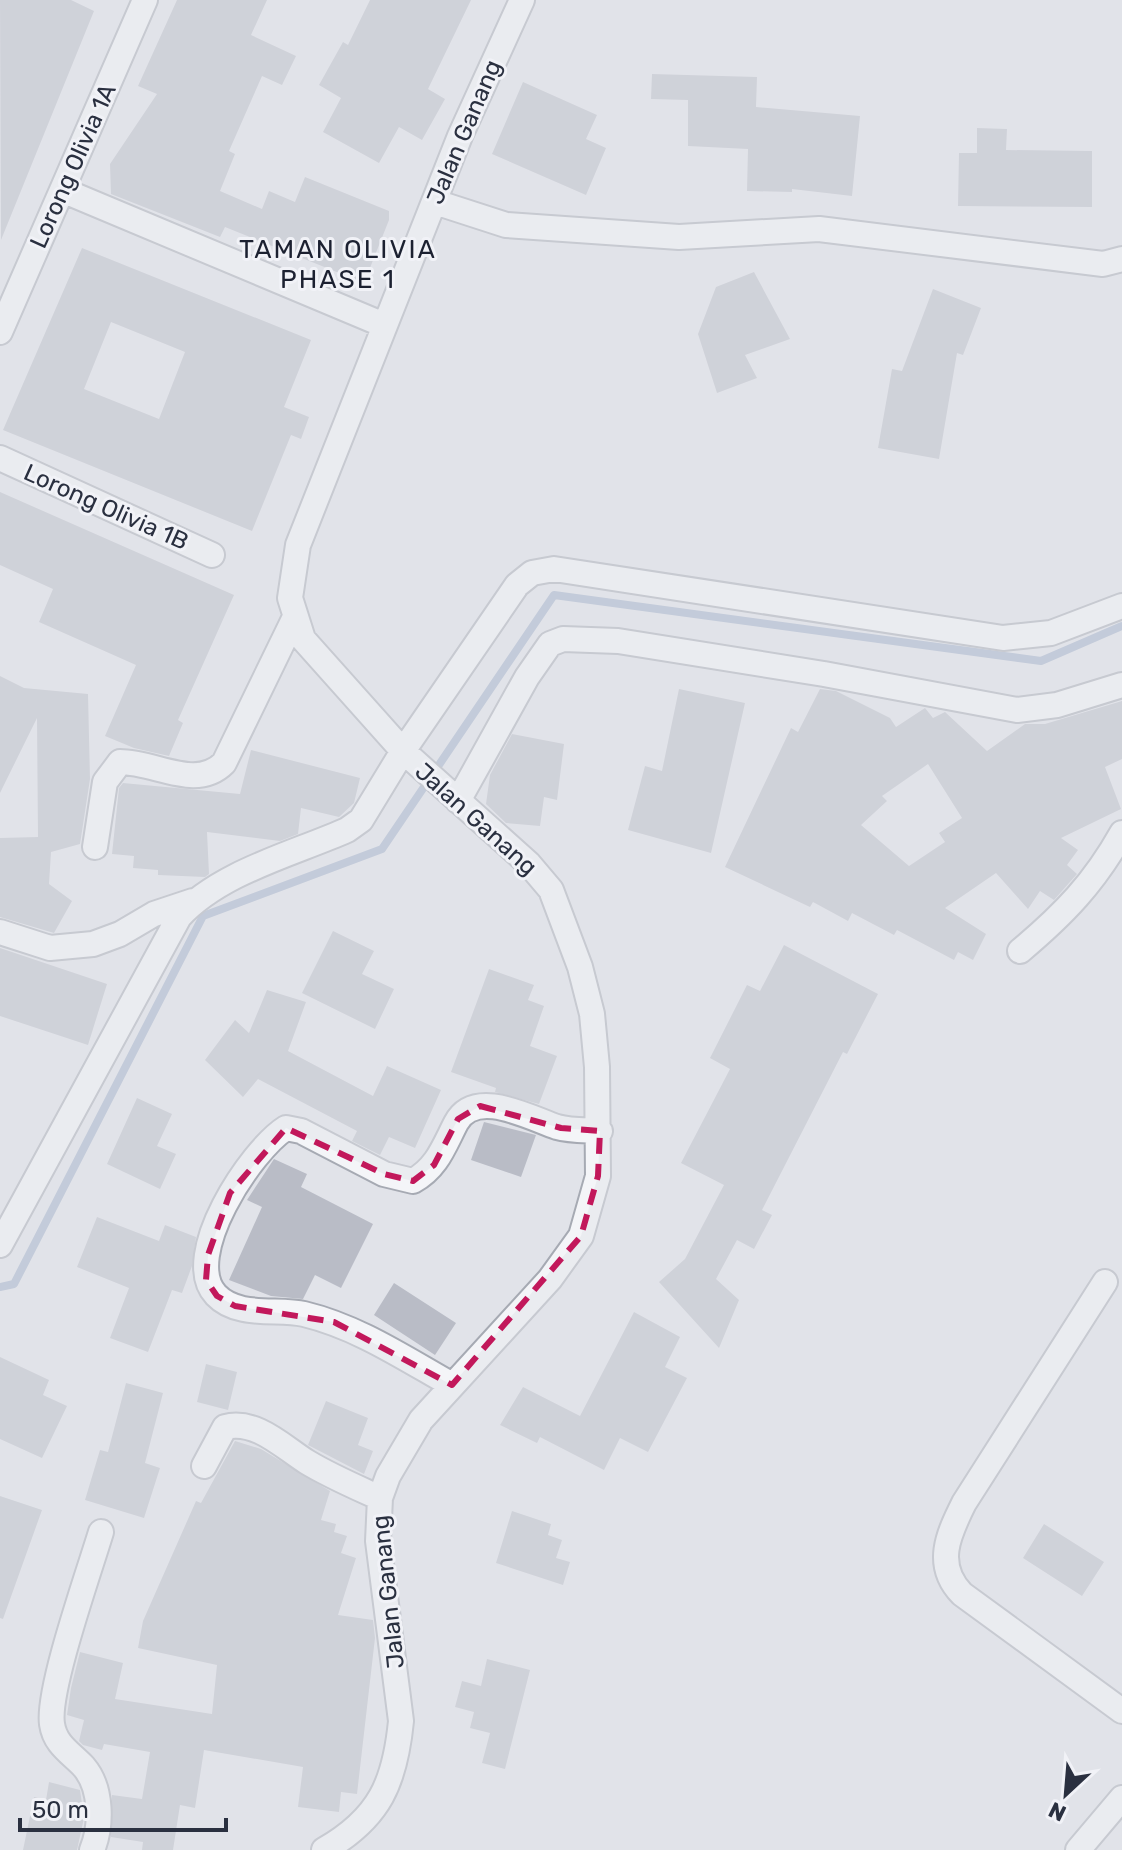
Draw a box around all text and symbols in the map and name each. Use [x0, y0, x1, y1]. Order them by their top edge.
street label: Jalan Ganang [421, 56, 507, 208]
street label: Lorong Olivia 1A [24, 79, 122, 253]
district label: TAMAN OLIVIA PHASE 1 [239, 234, 437, 295]
street label: Lorong Olivia 1B [20, 458, 192, 556]
street label: Jalan Ganang [409, 757, 543, 881]
street label: Jalan Ganang [366, 1514, 410, 1670]
north arrow [1026, 1754, 1106, 1834]
scale bar [20, 1782, 226, 1832]
text: 50 m [32, 1796, 89, 1824]
text: N [1044, 1796, 1070, 1827]

